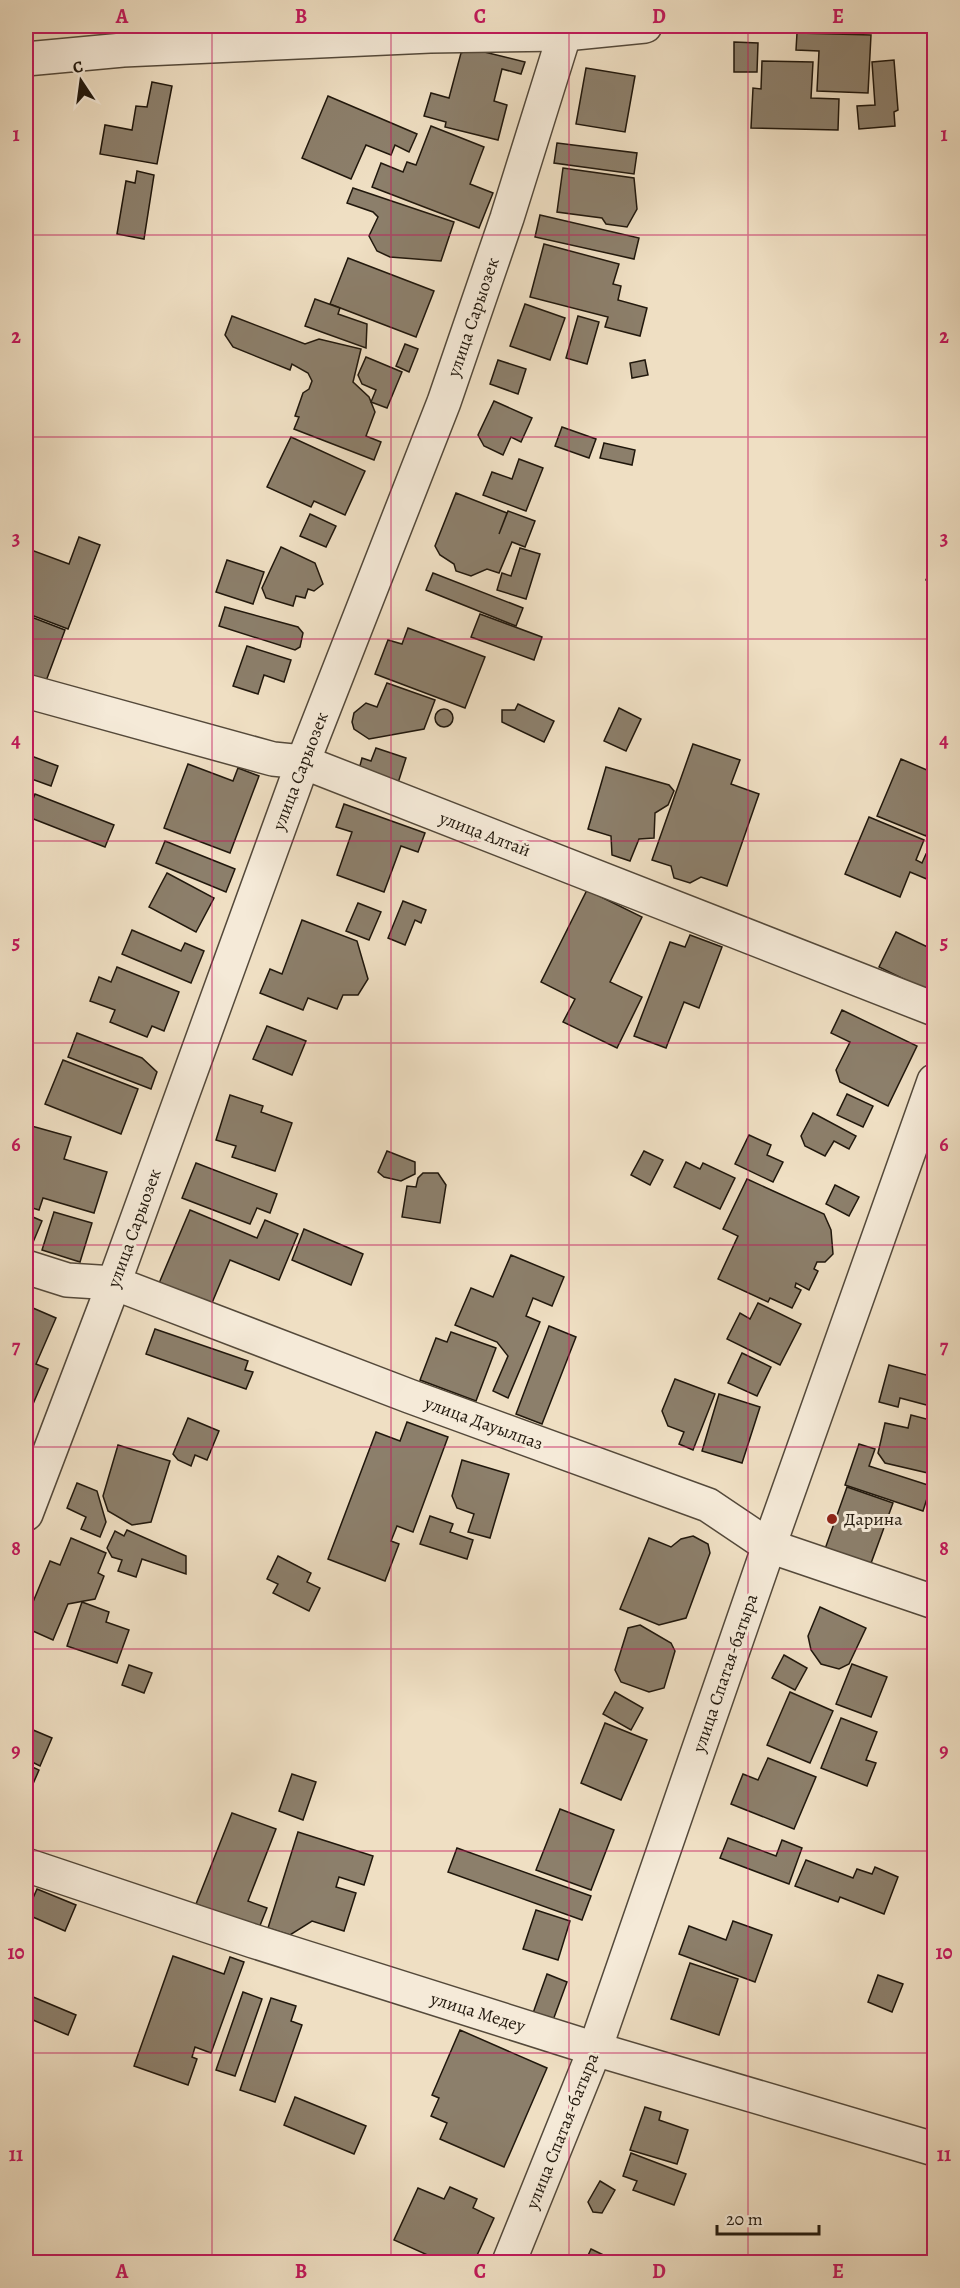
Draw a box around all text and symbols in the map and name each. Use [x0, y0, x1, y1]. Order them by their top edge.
text: A [115, 3, 129, 30]
text: B [295, 3, 307, 30]
text: C [474, 3, 486, 30]
text: D [652, 3, 666, 30]
text: E [832, 3, 844, 30]
north arrow [51, 51, 111, 111]
text: С [71, 56, 85, 79]
text: 1 [12, 121, 20, 148]
text: 1 [940, 121, 948, 148]
street label: улица Сарыозек [441, 254, 505, 381]
text: 2 [11, 323, 21, 350]
text: 2 [939, 323, 949, 350]
text: 3 [12, 525, 20, 552]
text: 3 [940, 525, 948, 552]
street label: улица Сарыозек [266, 708, 334, 835]
text: 4 [11, 727, 21, 754]
text: 4 [939, 727, 949, 754]
street label: улица Алтай [435, 805, 534, 862]
text: 5 [12, 929, 20, 956]
text: 5 [940, 929, 948, 956]
text: 6 [11, 1131, 21, 1158]
text: 6 [939, 1131, 949, 1158]
street label: улица Сарыозек [101, 1165, 167, 1292]
text: 7 [12, 1333, 21, 1360]
text: 7 [940, 1333, 949, 1360]
street label: улица Дауылпаз [421, 1390, 547, 1456]
place label: Дарина [844, 1507, 903, 1531]
marker: Дарина [825, 1512, 839, 1526]
text: 8 [11, 1535, 21, 1562]
text: 8 [939, 1535, 949, 1562]
street label: улица Спатая-батыра [686, 1590, 764, 1756]
text: 9 [11, 1737, 21, 1764]
text: 9 [939, 1737, 949, 1764]
text: 10 [7, 1939, 25, 1966]
text: 10 [935, 1939, 953, 1966]
street label: улица Медеу [427, 1986, 529, 2038]
street label: улица Спатая-батыра [519, 2049, 605, 2214]
text: 11 [9, 2141, 23, 2168]
text: 11 [937, 2141, 951, 2168]
scale bar [717, 2198, 819, 2236]
text: 20 m [726, 2207, 763, 2231]
text: A [115, 2258, 129, 2285]
text: B [295, 2258, 307, 2285]
text: C [474, 2258, 486, 2285]
text: D [652, 2258, 666, 2285]
text: E [832, 2258, 844, 2285]

